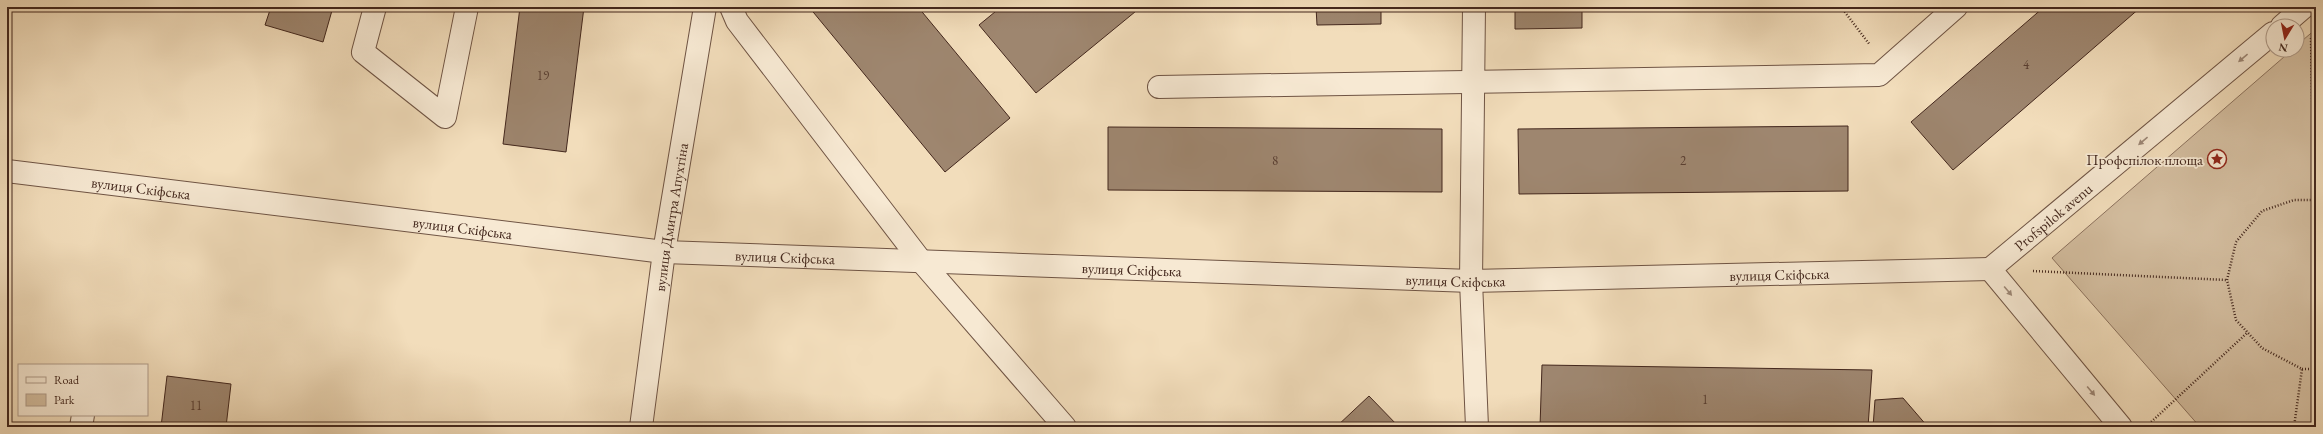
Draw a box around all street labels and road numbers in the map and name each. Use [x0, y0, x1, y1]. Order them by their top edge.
street label: вулиця Дмитра Апухтіна [649, 141, 692, 292]
street label: вулиця Скіфська [90, 172, 192, 203]
street label: Profspilok avenu [2010, 178, 2096, 255]
street label: вулиця Скіфська [412, 212, 513, 243]
street label: вулиця Скіфська [735, 245, 835, 268]
street label: вулиця Скіфська [1081, 258, 1182, 280]
street label: вулиця Скіфська [1729, 263, 1830, 285]
street label: вулиця Скіфська [1405, 269, 1506, 291]

